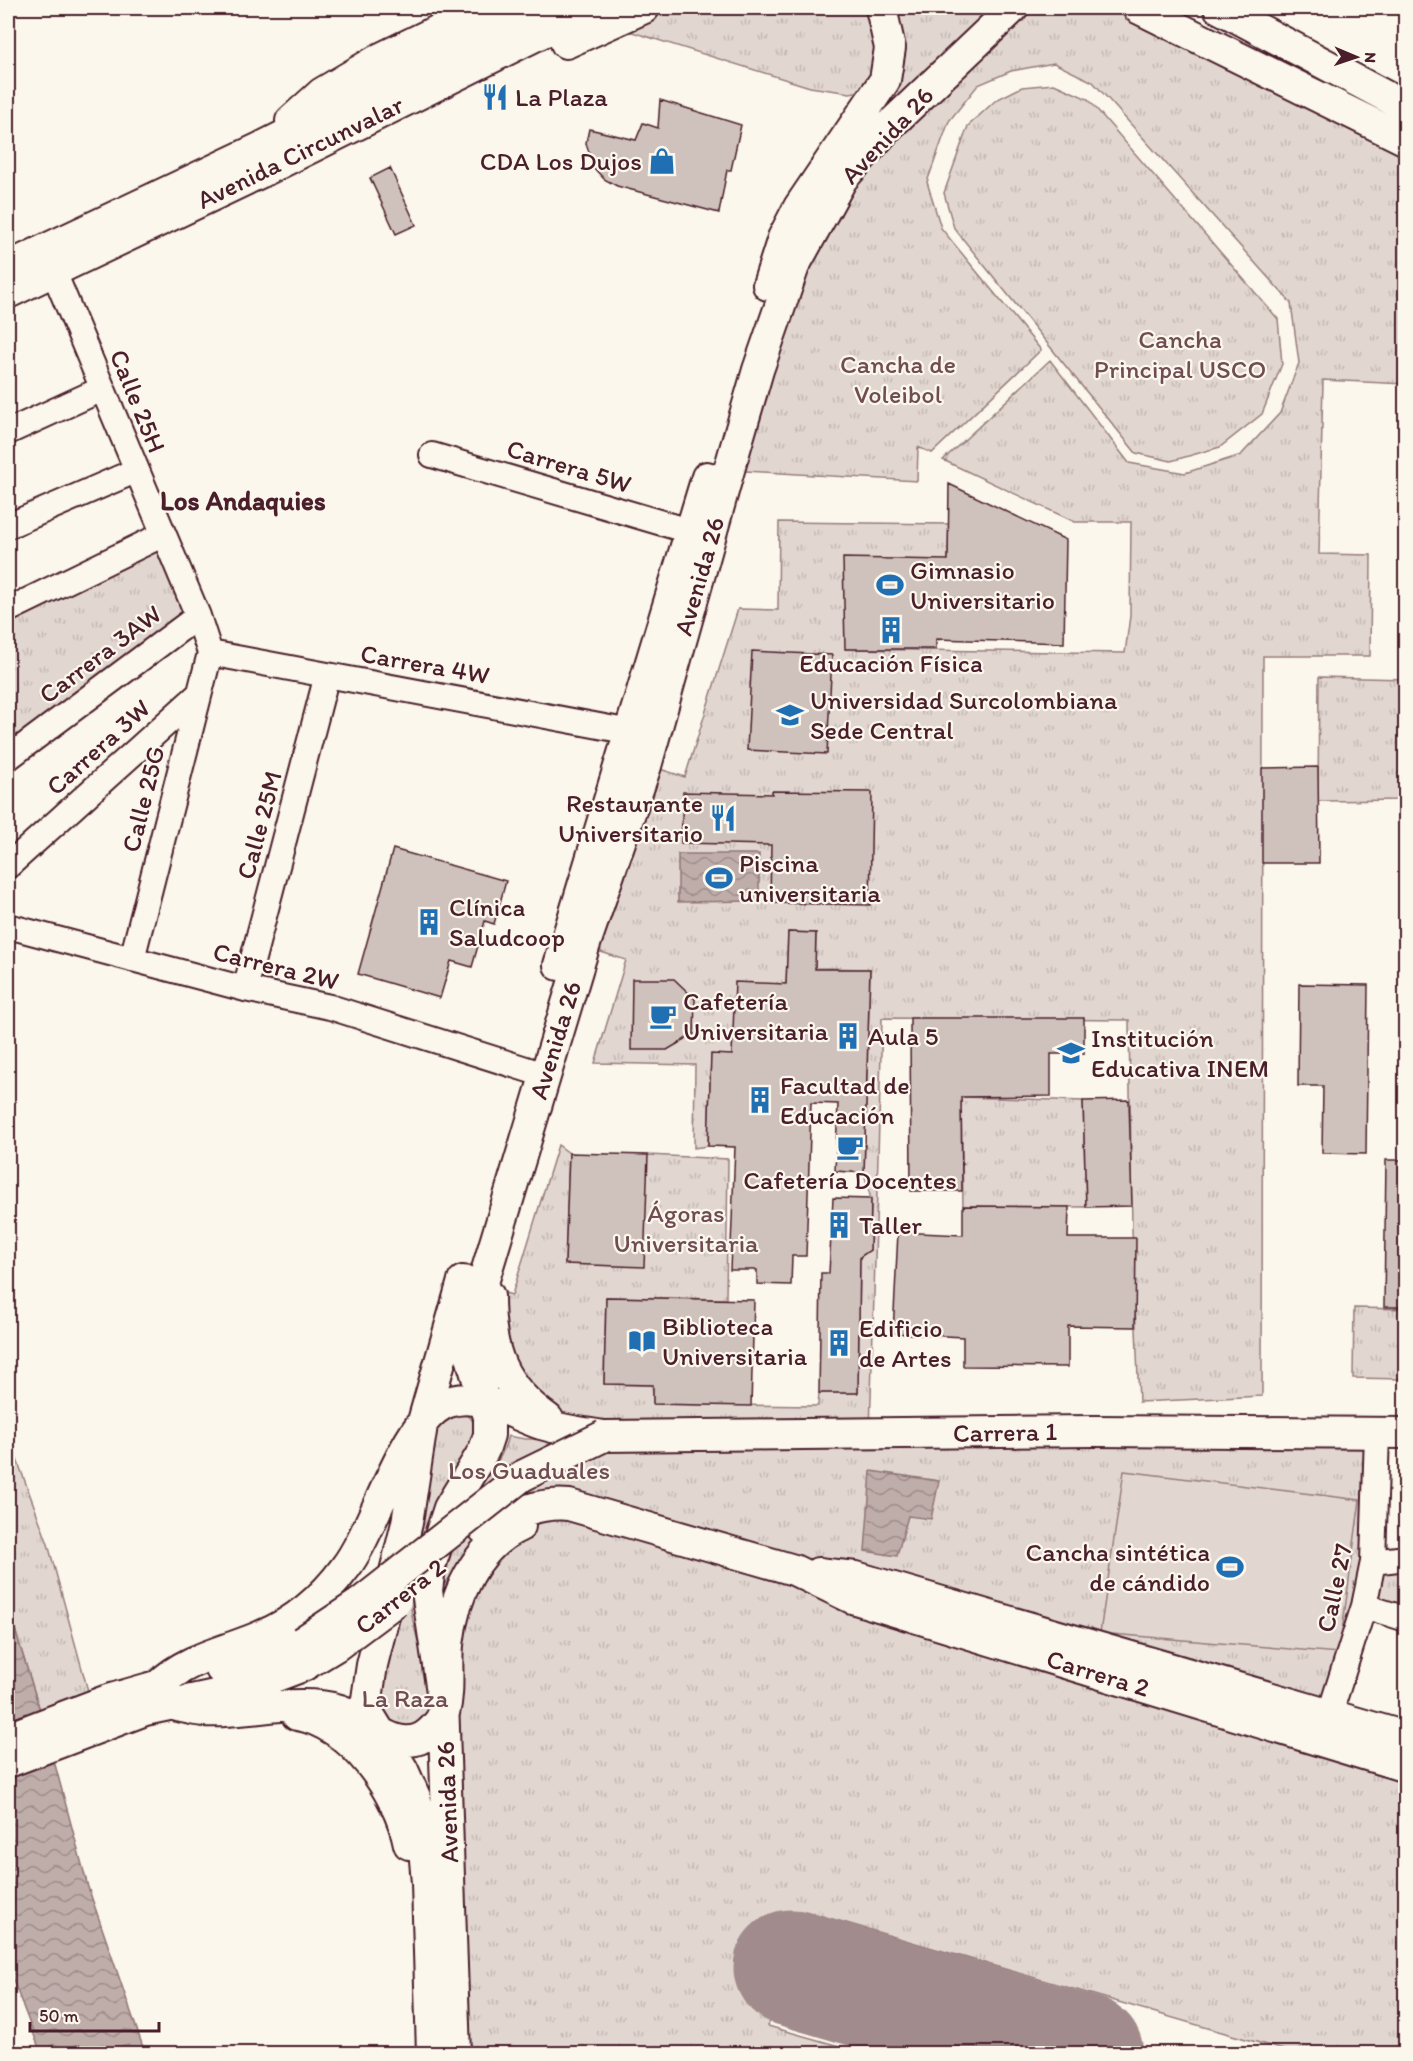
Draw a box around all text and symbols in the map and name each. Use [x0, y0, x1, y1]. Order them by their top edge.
north arrow [1326, 27, 1386, 87]
text: N [1361, 52, 1380, 63]
street label: Avenida 26 [834, 79, 940, 191]
place label: La Plaza [515, 81, 608, 113]
restaurant icon: La Plaza [480, 82, 510, 112]
street label: Avenida Circunvalar [191, 88, 409, 216]
place label: CDA Los Dujos [480, 145, 642, 177]
shop icon: CDA Los Dujos [647, 146, 677, 176]
park label: Cancha Principal USCO [1094, 323, 1266, 385]
street label: Calle 25H [103, 345, 173, 457]
park label: Cancha de Voleibol [840, 348, 956, 410]
street label: Carrera 5W [503, 432, 635, 500]
district label: Los Andaquies [160, 484, 326, 517]
street label: Avenida 26 [667, 513, 731, 639]
place label: Gimnasio Universitario [910, 554, 1055, 616]
sports icon: Gimnasio Universitario [875, 570, 905, 600]
street label: Carrera 3AW [32, 598, 168, 710]
building icon: Educación Física [876, 615, 906, 645]
street label: Carrera 4W [358, 637, 492, 691]
place label: Educación Física [799, 647, 983, 679]
place label: Universidad Surcolombiana Sede Central [810, 684, 1118, 746]
street label: Carrera 3W [39, 692, 157, 802]
school or university icon: Universidad Surcolombiana Sede Central [775, 700, 805, 730]
street label: Calle 25G [114, 743, 172, 855]
street label: Calle 25M [229, 767, 289, 883]
place label: Restaurante Universitario [558, 787, 703, 849]
restaurant icon: Restaurante Universitario [708, 803, 738, 833]
place label: Piscina universitaria [739, 847, 881, 909]
sports icon: Piscina universitaria [704, 863, 734, 893]
place label: Clínica Saludcoop [449, 891, 565, 953]
building icon: Clínica Saludcoop [414, 907, 444, 937]
street label: Carrera 2W [210, 935, 342, 997]
street label: Avenida 26 [522, 977, 588, 1103]
place label: Cafetería Universitaria [683, 985, 829, 1047]
cafe icon: Cafetería Universitaria [648, 1001, 678, 1031]
place label: Aula 5 [868, 1020, 938, 1052]
building icon: Aula 5 [833, 1021, 863, 1051]
place label: Institución Educativa INEM [1091, 1022, 1269, 1084]
school or university icon: Institución Educativa INEM [1056, 1038, 1086, 1068]
place label: Facultad de Educación [780, 1069, 910, 1131]
building icon: Facultad de Educación [745, 1085, 775, 1115]
cafe icon: Cafetería Docentes [835, 1132, 865, 1162]
place label: Cafetería Docentes [743, 1164, 957, 1196]
park label: Ágoras Universitaria [613, 1197, 759, 1259]
place label: Taller [859, 1209, 923, 1241]
building icon: Taller [824, 1210, 854, 1240]
place label: Biblioteca Universitaria [662, 1310, 808, 1372]
place label: Edificio de Artes [859, 1312, 952, 1374]
library icon: Biblioteca Universitaria [627, 1326, 657, 1356]
building icon: Edificio de Artes [824, 1328, 854, 1358]
street label: Carrera 1 [952, 1415, 1058, 1449]
park label: Los Guaduales [448, 1454, 610, 1486]
place label: Cancha sintética de cándido [1025, 1536, 1210, 1598]
street label: Calle 27 [1309, 1541, 1359, 1635]
street label: Carrera 2 [348, 1551, 452, 1641]
sports icon: Cancha sintética de cándido [1215, 1552, 1245, 1582]
street label: Carrera 2 [1043, 1642, 1154, 1704]
park label: La Raza [362, 1682, 449, 1714]
street label: Avenida 26 [429, 1740, 465, 1864]
scale bar [30, 1995, 159, 2033]
text: 50 m [39, 2005, 79, 2027]

